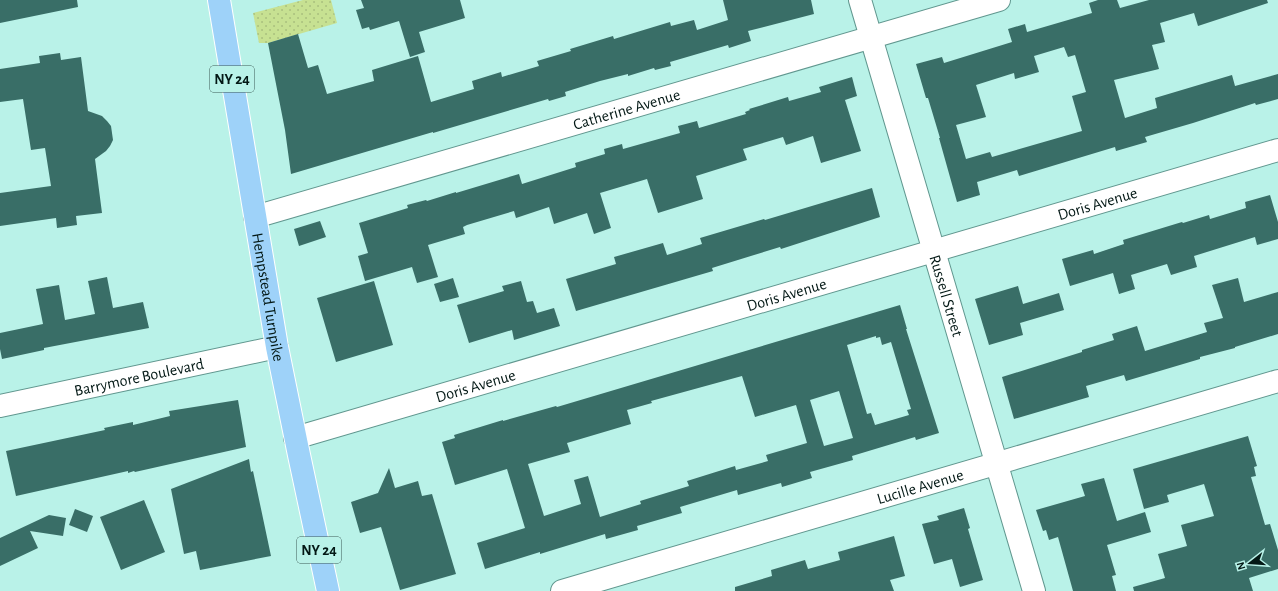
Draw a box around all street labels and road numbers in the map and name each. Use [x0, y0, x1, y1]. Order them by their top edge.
road number: NY 24 [210, 66, 254, 92]
street label: Catherine Avenue [571, 86, 682, 133]
street label: Doris Avenue [1056, 185, 1139, 223]
street label: Hempstead Turnpike [249, 232, 287, 363]
street label: Russell Street [926, 253, 966, 338]
street label: Doris Avenue [745, 276, 828, 314]
street label: Barrymore Boulevard [73, 356, 205, 399]
street label: Doris Avenue [434, 367, 517, 405]
street label: Lucille Avenue [875, 467, 965, 507]
road number: NY 24 [297, 537, 341, 563]

